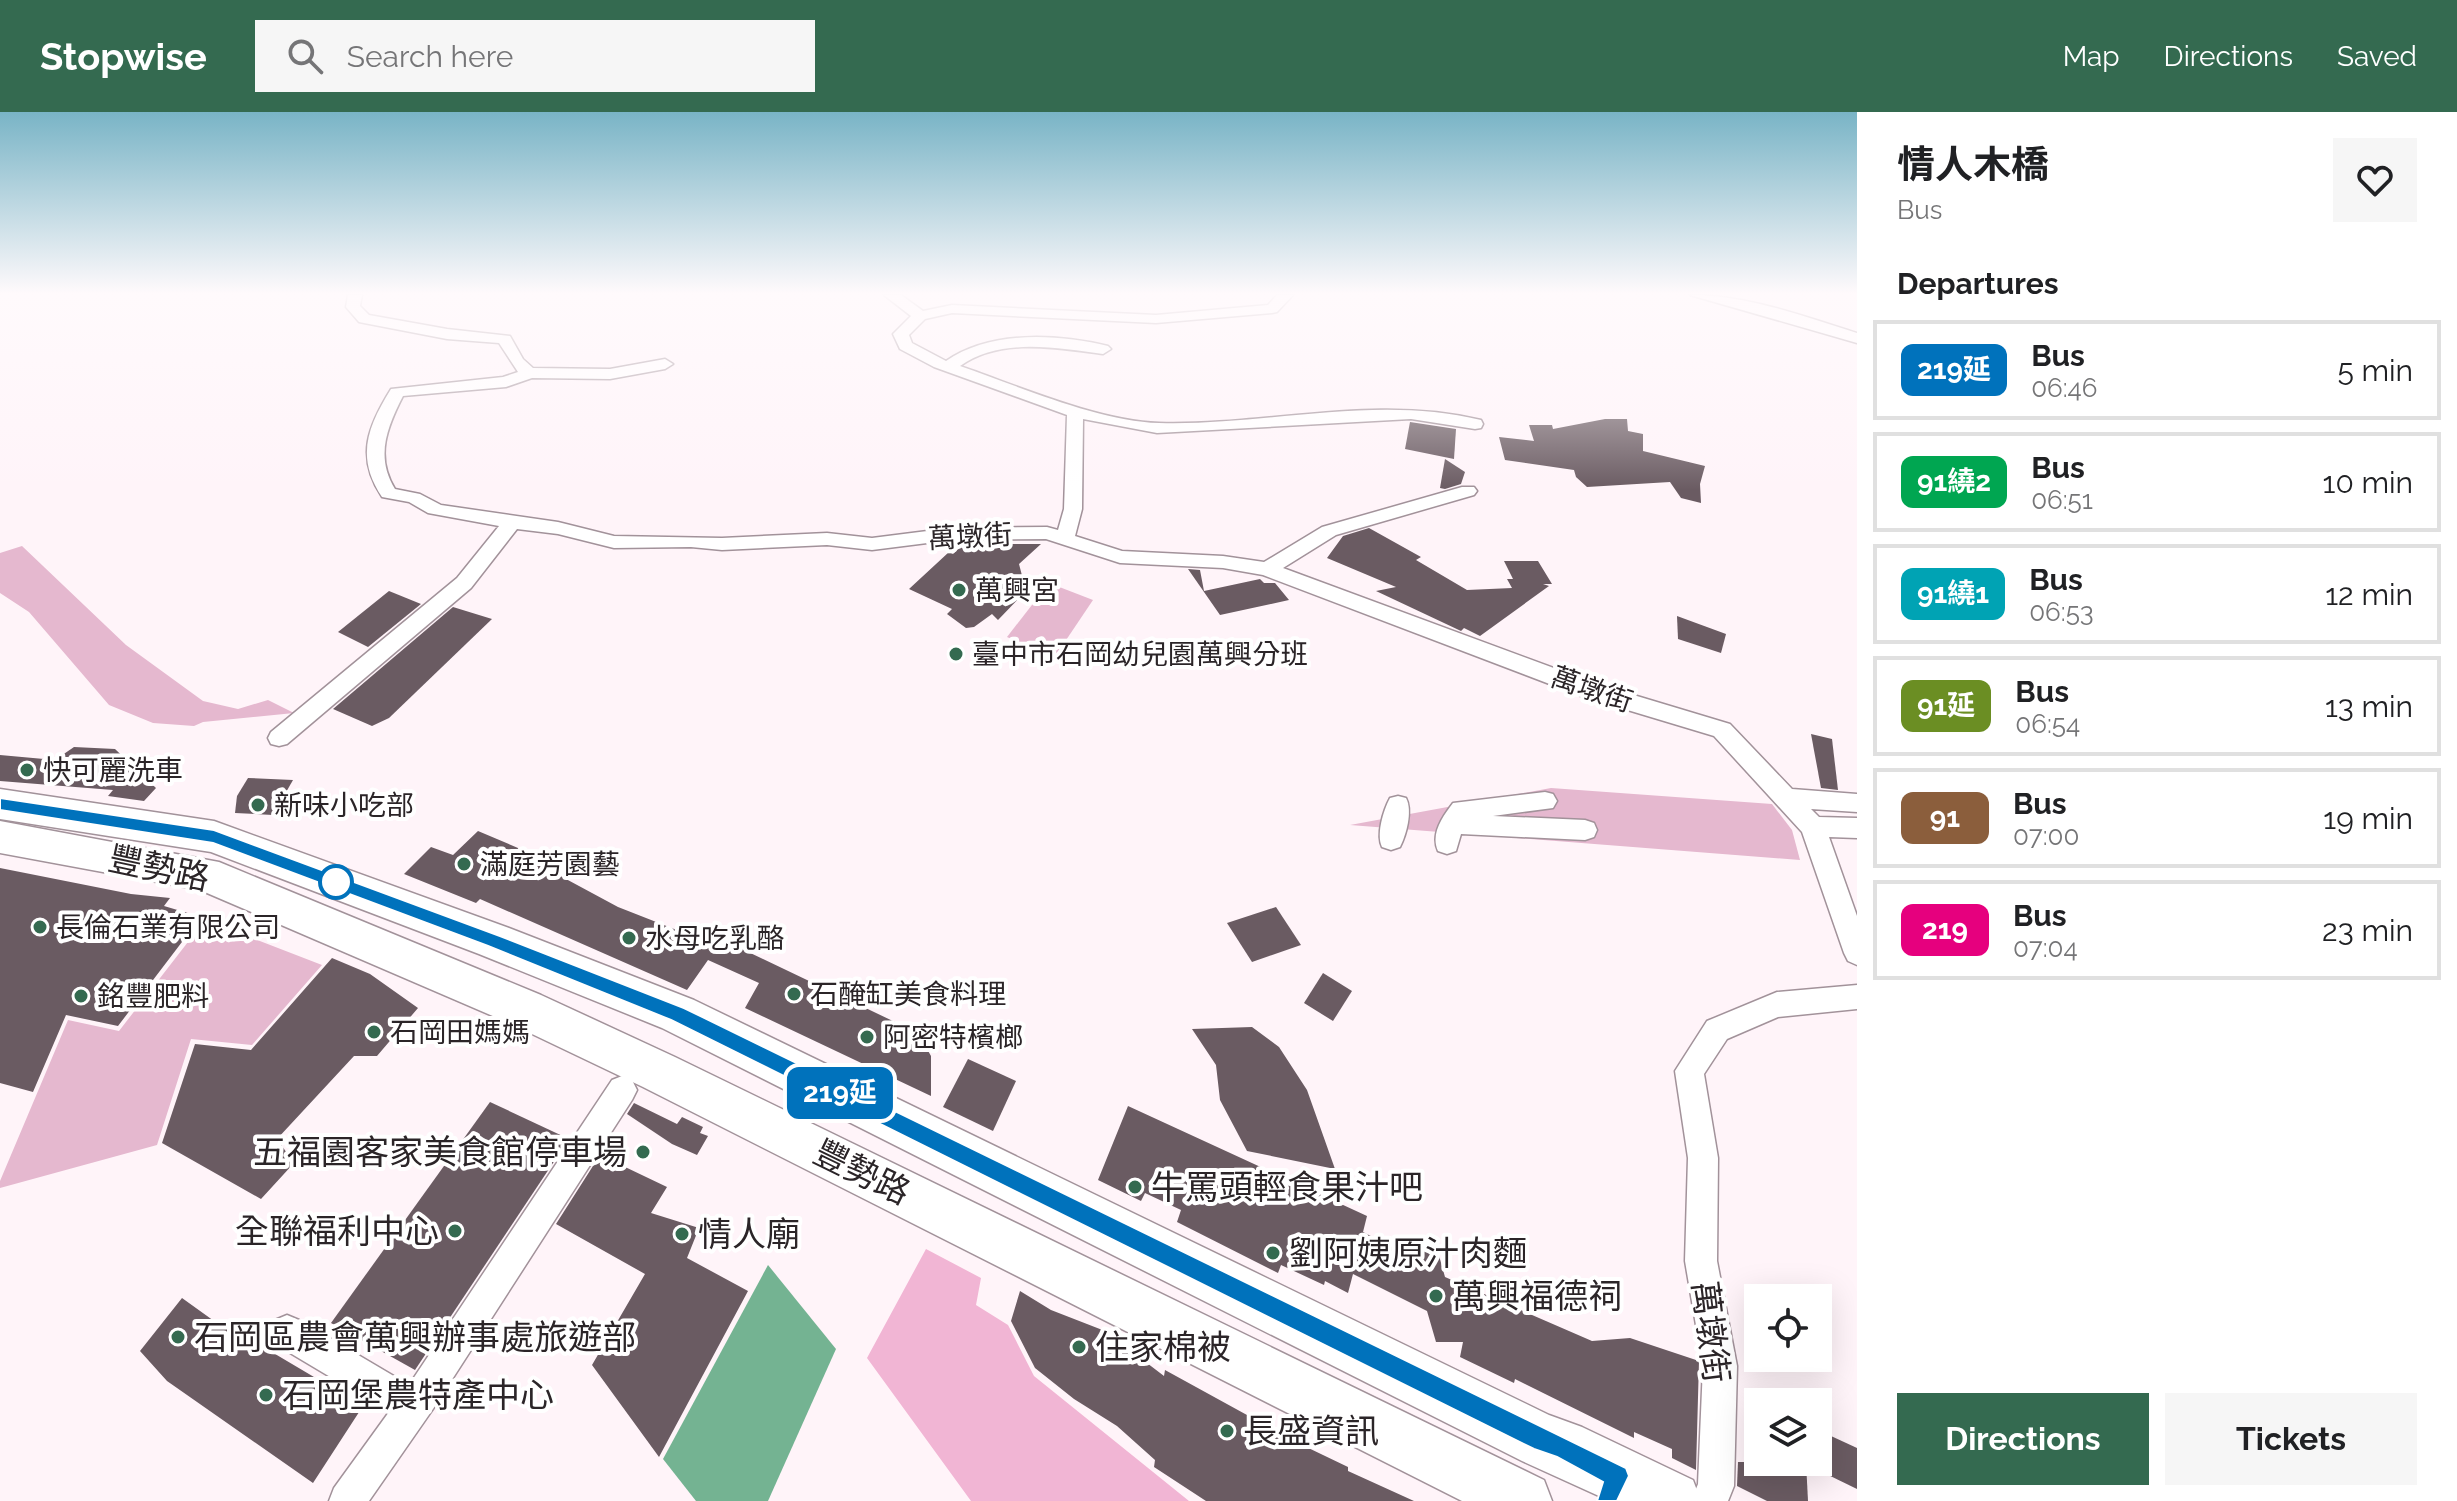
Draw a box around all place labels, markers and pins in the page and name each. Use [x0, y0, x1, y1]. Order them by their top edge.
place label: 萬興宮 [975, 574, 1059, 607]
marker: 萬興宮 [950, 581, 968, 599]
place label: 臺中市石岡幼兒園萬興分班 [972, 638, 1308, 671]
marker: 臺中市石岡幼兒園萬興分班 [947, 645, 965, 663]
place label: 快可麗洗車 [43, 754, 183, 787]
marker: 快可麗洗車 [18, 761, 36, 779]
place label: 新味小吃部 [274, 789, 414, 822]
marker: 新味小吃部 [249, 796, 267, 814]
place label: 滿庭芳園藝 [480, 848, 620, 881]
marker: 滿庭芳園藝 [455, 855, 473, 873]
unlabelled marker [319, 865, 353, 899]
place label: 長倫石業有限公司 [56, 911, 280, 944]
marker: 長倫石業有限公司 [31, 918, 49, 936]
place label: 水母吃乳酪 [645, 922, 785, 955]
marker: 水母吃乳酪 [620, 929, 638, 947]
place label: 石醃缸美食料理 [810, 978, 1006, 1011]
place label: 銘豐肥料 [97, 980, 209, 1013]
marker: 石醃缸美食料理 [785, 985, 803, 1003]
marker: 銘豐肥料 [72, 987, 90, 1005]
place label: 石岡田媽媽 [390, 1016, 530, 1049]
place label: 阿密特檳榔 [883, 1021, 1023, 1054]
marker: 石岡田媽媽 [365, 1023, 383, 1041]
marker: 阿密特檳榔 [858, 1028, 876, 1046]
place label: 五福園客家美食館停車場 [253, 1132, 627, 1172]
marker: 五福園客家美食館停車場 [634, 1143, 652, 1161]
place label: 牛罵頭輕食果汁吧 [1151, 1167, 1423, 1207]
marker: 牛罵頭輕食果汁吧 [1126, 1178, 1144, 1196]
place label: 全聯福利中心 [235, 1211, 439, 1251]
place label: 情人廟 [698, 1214, 800, 1254]
marker: 全聯福利中心 [446, 1222, 464, 1240]
marker: 情人廟 [673, 1225, 691, 1243]
place label: 劉阿姨原汁肉麵 [1289, 1233, 1527, 1273]
marker: 劉阿姨原汁肉麵 [1264, 1244, 1282, 1262]
place label: 萬興福德祠 [1452, 1276, 1622, 1316]
marker: 萬興福德祠 [1427, 1287, 1445, 1305]
place label: 石岡區農會萬興辦事處旅遊部 [194, 1317, 636, 1357]
place label: 住家棉被 [1095, 1327, 1231, 1367]
marker: 石岡區農會萬興辦事處旅遊部 [169, 1328, 187, 1346]
marker: 住家棉被 [1070, 1338, 1088, 1356]
place label: 石岡堡農特產中心 [282, 1375, 554, 1415]
marker: 石岡堡農特產中心 [257, 1386, 275, 1404]
place label: 長盛資訊 [1243, 1411, 1379, 1451]
marker: 長盛資訊 [1218, 1422, 1236, 1440]

